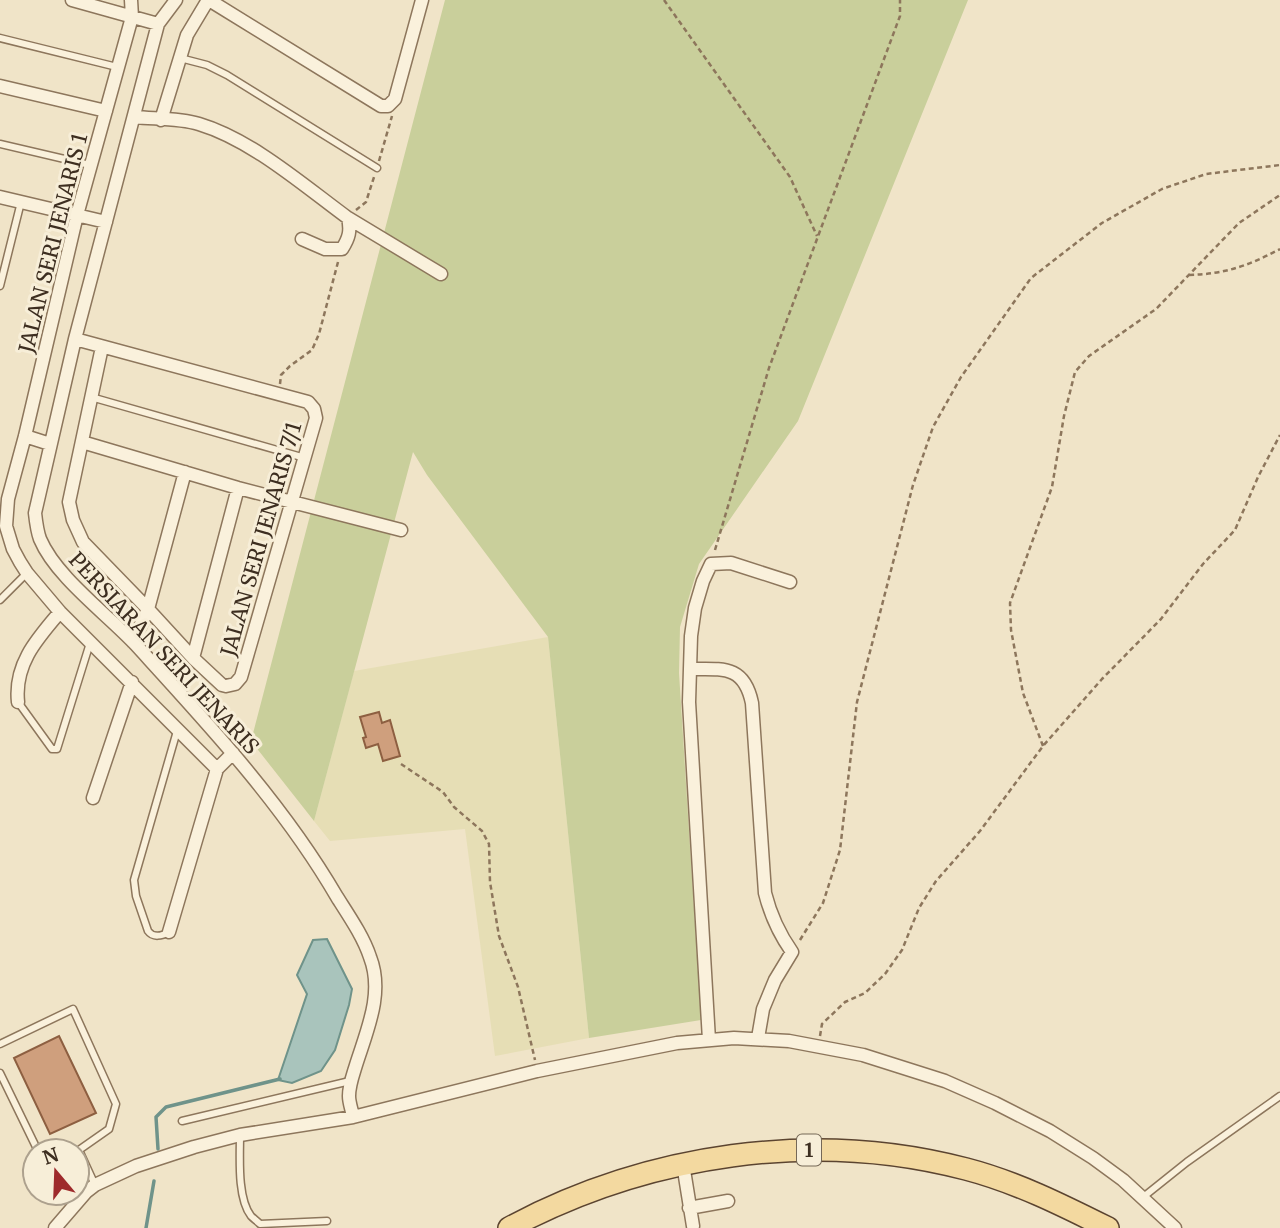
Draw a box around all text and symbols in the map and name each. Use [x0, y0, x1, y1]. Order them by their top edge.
street label: JALAN SERI JENARIS 1 [12, 130, 93, 357]
street label: JALAN SERI JENARIS 7/1 [214, 419, 307, 660]
street label: PERSIARAN SERI JENARIS [63, 546, 265, 760]
road number: 1 [797, 1134, 821, 1166]
north arrow [21, 1137, 91, 1207]
text: N [39, 1142, 61, 1170]

